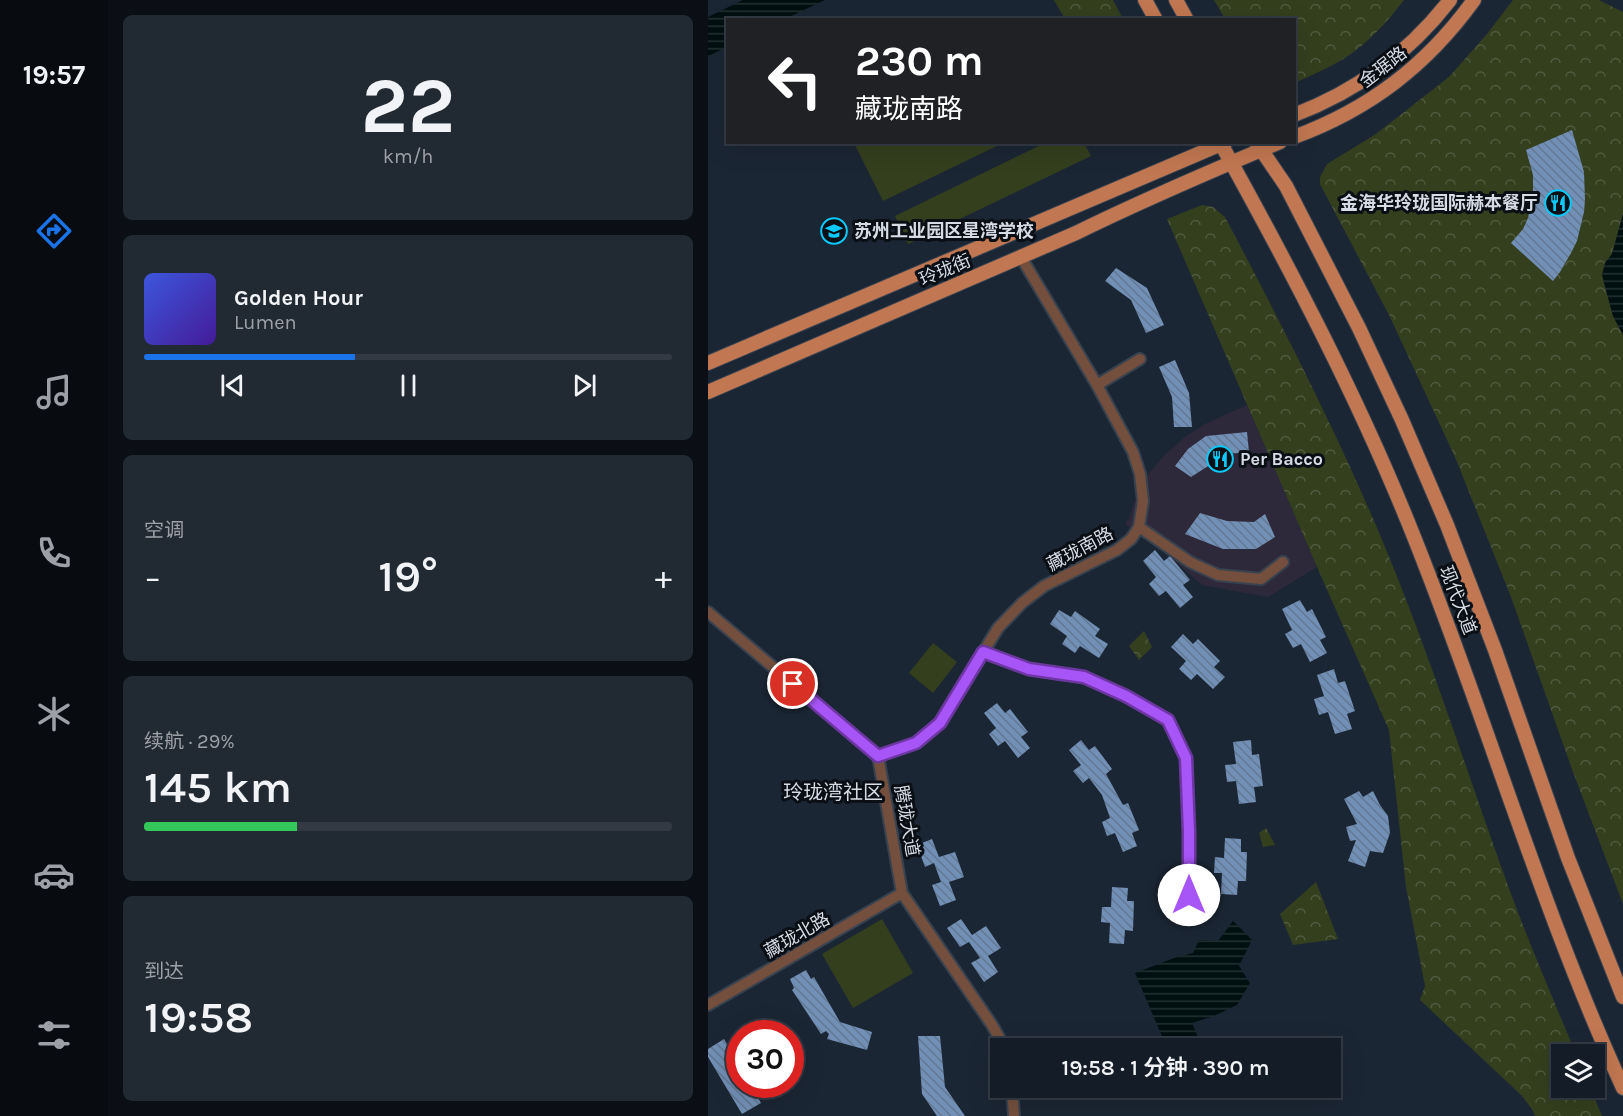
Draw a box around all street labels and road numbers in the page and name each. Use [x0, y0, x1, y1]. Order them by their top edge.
street label: 金琚路 [1355, 42, 1411, 92]
street label: 玲珑街 [916, 249, 974, 291]
street label: 藏珑南路 [1043, 522, 1117, 576]
street label: 现代大道 [1435, 562, 1481, 638]
street label: 腾珑大道 [890, 784, 924, 858]
street label: 藏珑北路 [760, 907, 834, 963]

